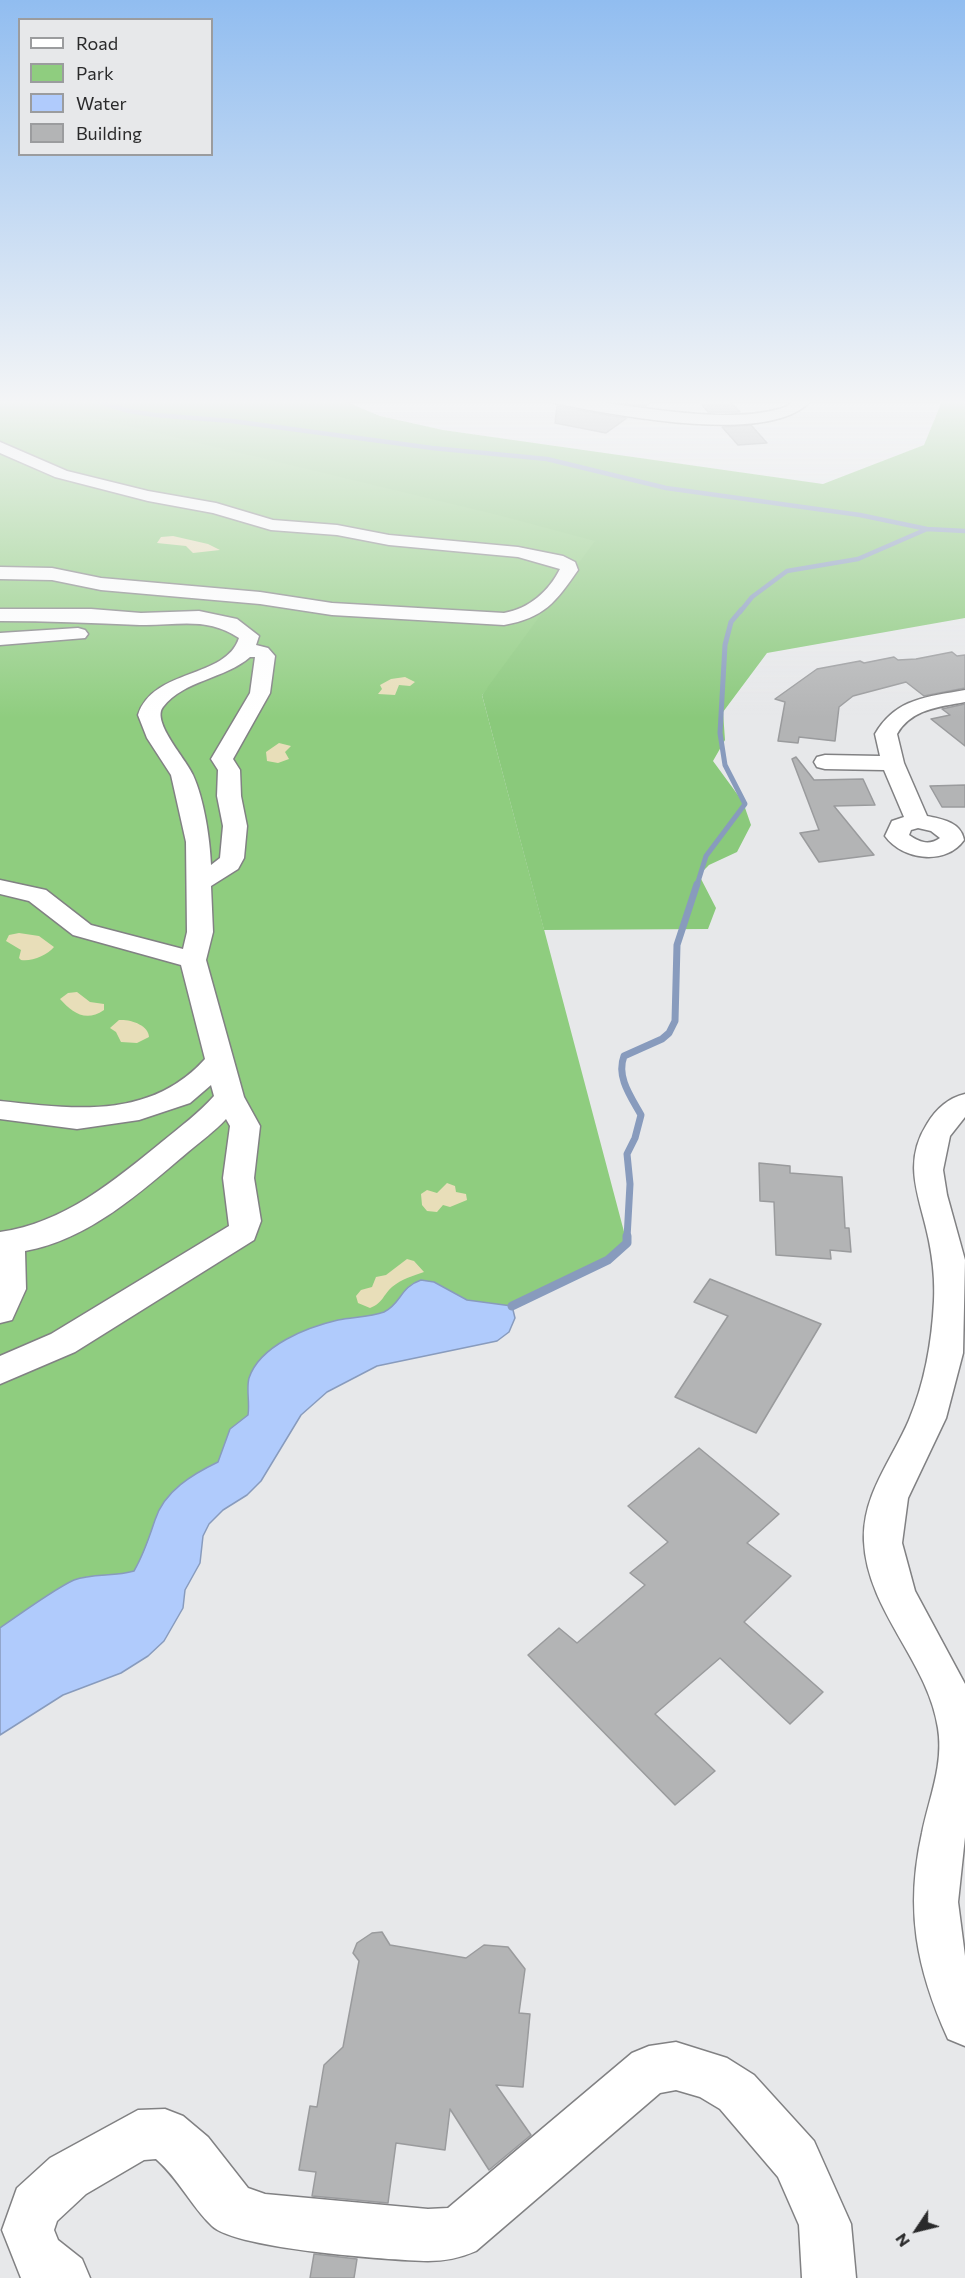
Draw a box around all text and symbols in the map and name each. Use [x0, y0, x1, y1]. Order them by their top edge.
legend [18, 18, 213, 156]
text: Road [76, 32, 118, 54]
text: Park [76, 62, 114, 84]
text: Water [76, 92, 127, 114]
text: Building [76, 122, 142, 144]
north arrow [887, 2200, 947, 2260]
text: N [891, 2230, 913, 2251]

